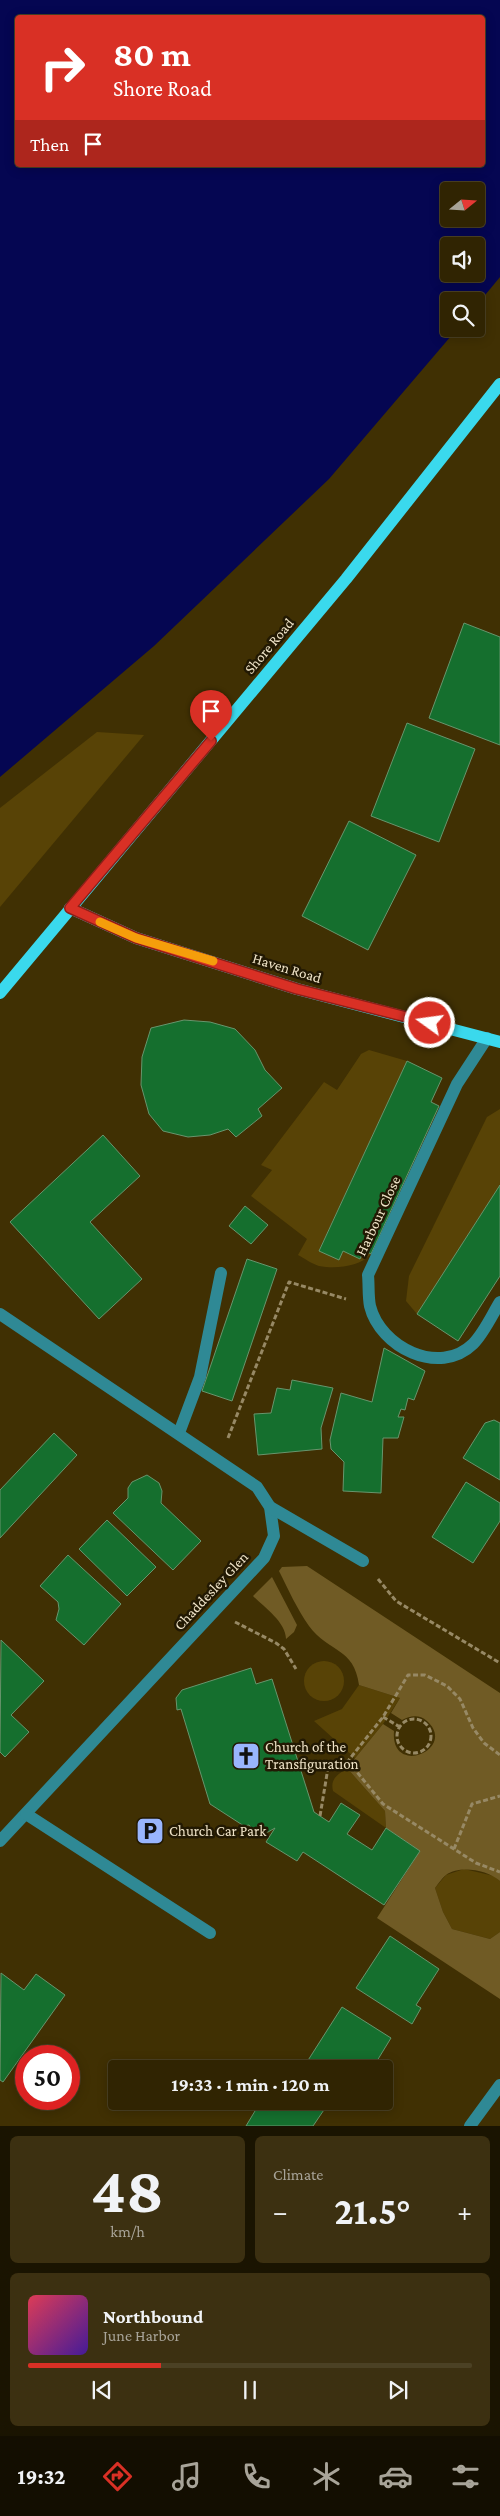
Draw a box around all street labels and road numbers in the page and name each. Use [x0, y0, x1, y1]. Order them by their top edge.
street label: Shore Road [241, 615, 297, 677]
street label: Haven Road [251, 950, 324, 986]
street label: Harbour Close [353, 1173, 404, 1258]
street label: Chaddesley Glen [171, 1549, 252, 1634]

